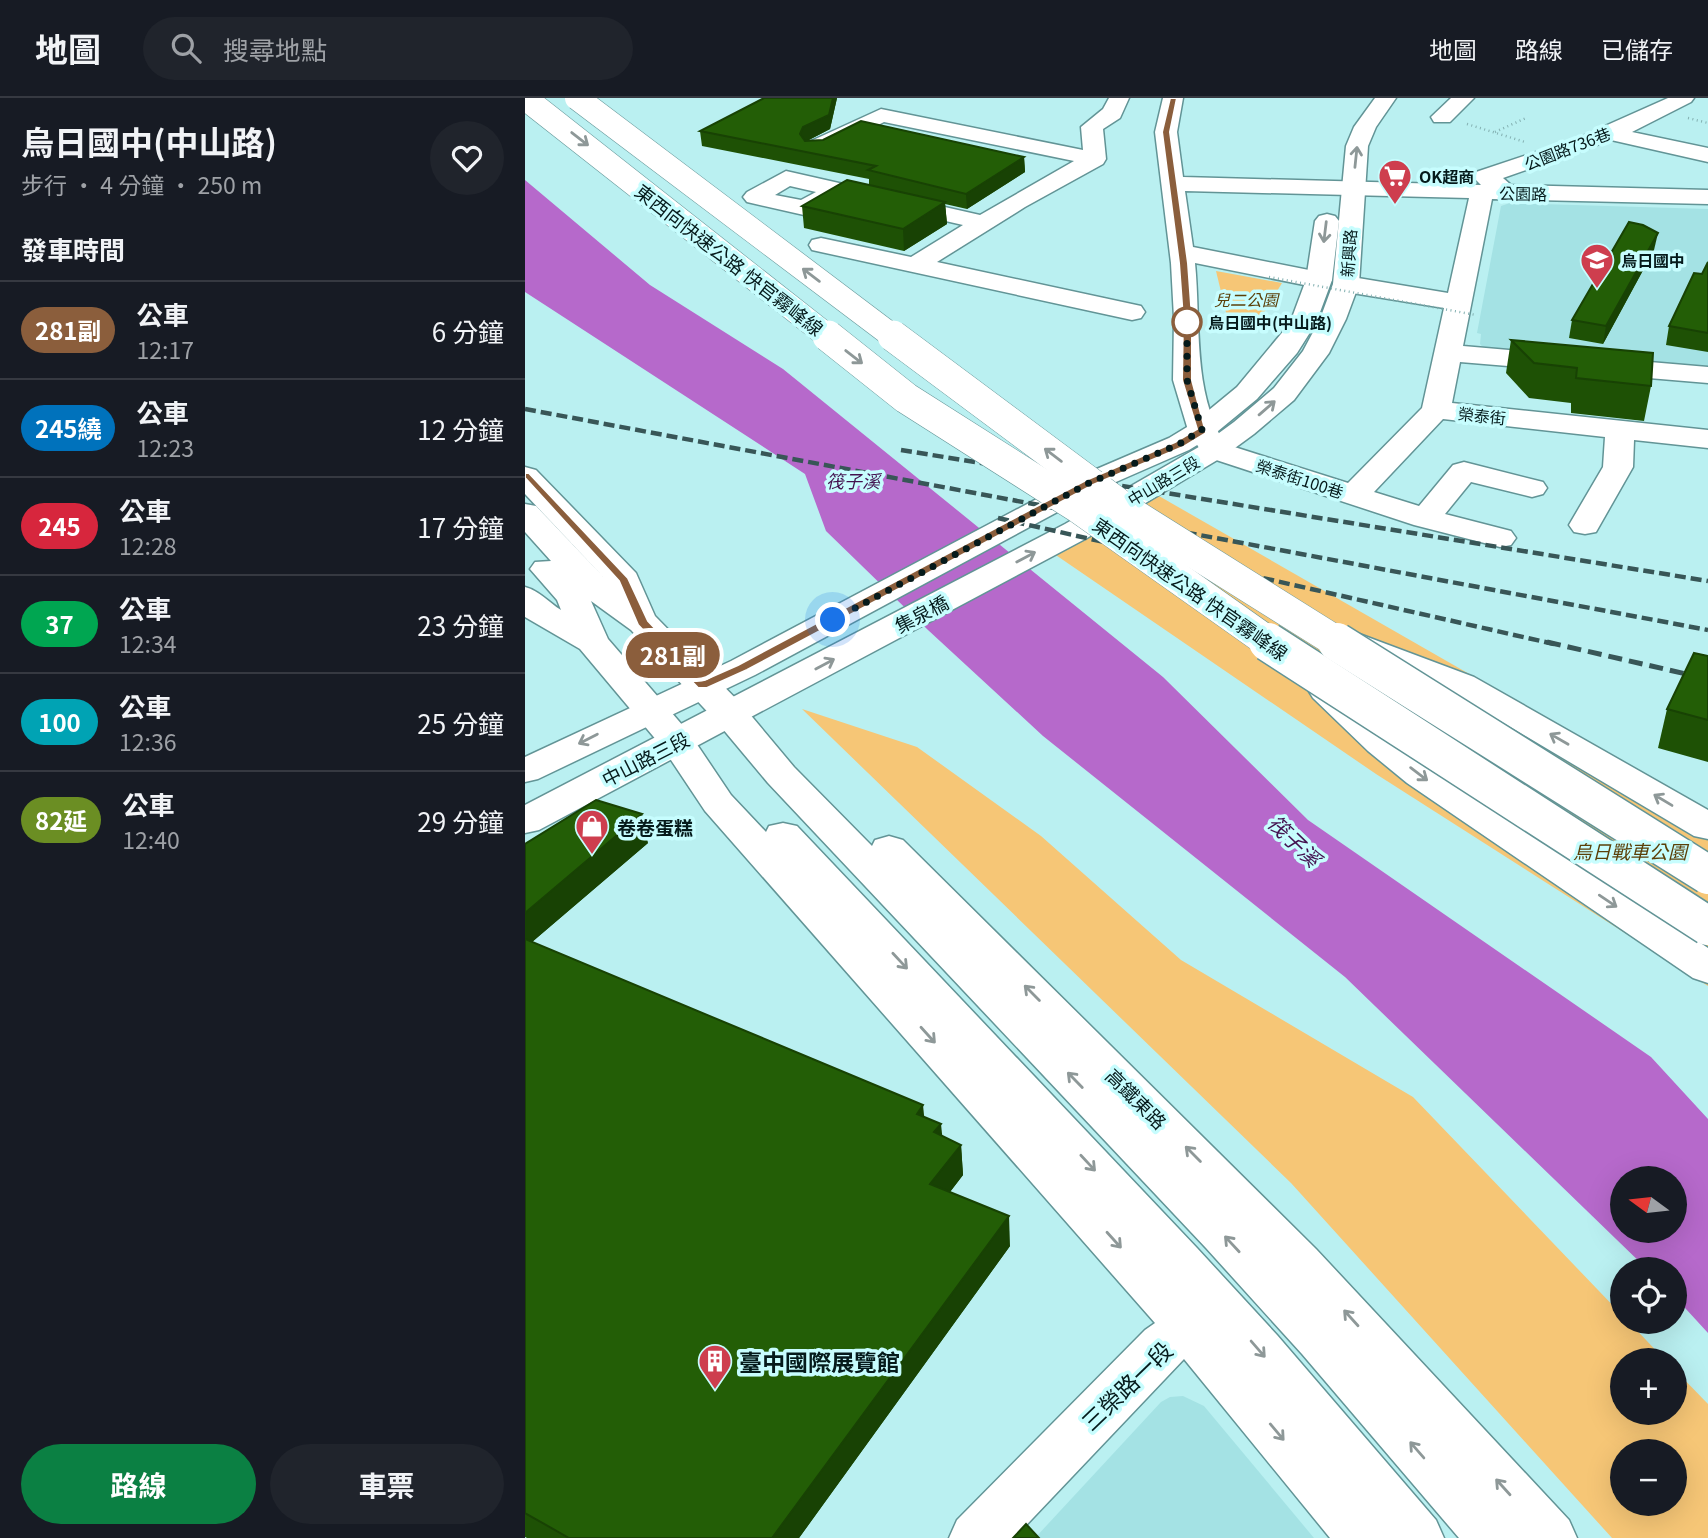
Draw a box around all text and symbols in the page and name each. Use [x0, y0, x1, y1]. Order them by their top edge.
search box [143, 17, 633, 80]
text: 地圖 [35, 24, 101, 72]
icon: search [167, 29, 205, 67]
text: 搜尋地點 [223, 30, 327, 67]
text: 地圖 [1429, 31, 1477, 66]
text: 路線 [1515, 31, 1563, 66]
text: 已儲存 [1601, 31, 1673, 66]
text: 烏日國中(中山路) [21, 117, 277, 165]
button: heart [430, 121, 504, 195]
street label: 公園路736巷 [1520, 121, 1614, 175]
one-way arrow [570, 132, 588, 147]
one-way arrow [1350, 146, 1363, 168]
supermarket icon: OK超商 [1376, 157, 1414, 206]
place label: OK超商 [1419, 164, 1474, 188]
text: 步行 · 4 分鐘 · 250 m [21, 167, 262, 201]
street label: 東西向快速公路 快官霧峰線 [630, 177, 830, 341]
street label: 公園路 [1499, 181, 1547, 205]
one-way arrow [1319, 220, 1332, 242]
street label: 新興路 [1334, 228, 1362, 278]
text: 發車時間 [21, 230, 125, 267]
school or university icon: 烏日國中 [1578, 241, 1616, 290]
place label: 烏日國中 [1621, 248, 1685, 272]
one-way arrow [802, 268, 821, 283]
park label: 兒二公園 [1214, 287, 1280, 311]
text: 公車 [136, 295, 189, 332]
marker: 烏日國中(中山路) [1172, 307, 1202, 337]
place label: 烏日國中(中山路) [1208, 310, 1332, 334]
text: 281副 [35, 312, 101, 347]
text: 6 分鐘 [432, 312, 504, 349]
text: 12:17 [136, 332, 194, 366]
one-way arrow [844, 349, 862, 364]
text: 公車 [136, 393, 189, 430]
one-way arrow [1258, 400, 1276, 416]
street label: 榮泰街 [1457, 401, 1507, 429]
text: 245繞 [35, 410, 101, 445]
text: 12 分鐘 [417, 410, 504, 447]
text: 12:23 [136, 430, 194, 464]
one-way arrow [1044, 447, 1063, 462]
street label: 中山路三段 [1123, 449, 1203, 511]
street label: 榮泰街100巷 [1253, 453, 1347, 503]
water label: 筏子溪 [826, 467, 883, 493]
text: 公車 [119, 491, 171, 528]
text: 245 [38, 508, 81, 543]
text: 17 分鐘 [417, 508, 504, 545]
street label: 東西向快速公路 快官霧峰線 [1088, 510, 1294, 666]
text: 12:28 [119, 528, 176, 562]
one-way arrow [1015, 550, 1036, 563]
street label: 集泉橋 [889, 588, 953, 638]
text: 公車 [119, 589, 171, 626]
your location [815, 602, 850, 637]
text: 37 [45, 606, 74, 641]
text: 23 分鐘 [417, 606, 504, 643]
text: 12:34 [119, 626, 176, 660]
line badge: 281副 [624, 632, 722, 678]
text: 281副 [640, 637, 706, 672]
one-way arrow [814, 657, 835, 670]
text: 公車 [119, 687, 171, 724]
text: 100 [38, 704, 81, 739]
text: 25 分鐘 [417, 704, 504, 741]
text: 12:36 [119, 724, 176, 758]
street label: 中山路三段 [597, 724, 693, 792]
one-way arrow [1549, 732, 1569, 746]
one-way arrow [578, 733, 599, 747]
one-way arrow [1409, 766, 1428, 781]
text: 公車 [122, 785, 174, 822]
one-way arrow [1653, 793, 1673, 807]
text: 82延 [35, 802, 87, 837]
text: 29 分鐘 [417, 802, 504, 839]
shop icon: 卷卷蛋糕 [573, 807, 611, 856]
water label: 筏子溪 [1262, 807, 1330, 875]
place label: 卷卷蛋糕 [617, 813, 693, 840]
text: 12:40 [122, 822, 180, 856]
park label: 烏日戰車公園 [1573, 837, 1690, 864]
one-way arrow [1598, 893, 1617, 908]
one-way arrow [891, 952, 908, 969]
one-way arrow [1024, 985, 1041, 1002]
one-way arrow [920, 1026, 936, 1044]
street label: 高鐵東路 [1101, 1062, 1173, 1134]
one-way arrow [1066, 1071, 1083, 1088]
one-way arrow [1185, 1146, 1202, 1163]
one-way arrow [1080, 1154, 1097, 1171]
north arrow [1610, 1166, 1687, 1242]
map controls [1610, 1166, 1687, 1516]
one-way arrow [1105, 1231, 1122, 1248]
one-way arrow [1224, 1236, 1241, 1253]
button: locate [1610, 1257, 1687, 1334]
one-way arrow [1343, 1309, 1359, 1327]
street label: 三榮路一段 [1073, 1333, 1179, 1437]
one-way arrow [1250, 1340, 1266, 1358]
building icon: 臺中國際展覽館 [696, 1342, 734, 1391]
place label: 臺中國際展覽館 [739, 1344, 900, 1378]
button: + [1610, 1348, 1687, 1425]
one-way arrow [1270, 1422, 1285, 1440]
button: − [1610, 1439, 1687, 1516]
one-way arrow [1409, 1441, 1425, 1459]
button: 路線 [21, 1444, 256, 1524]
button: 車票 [270, 1444, 504, 1524]
one-way arrow [1495, 1478, 1511, 1496]

